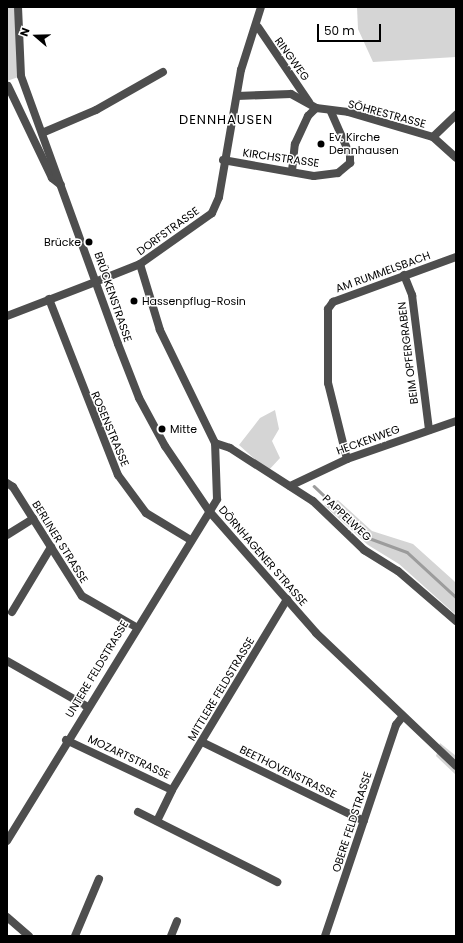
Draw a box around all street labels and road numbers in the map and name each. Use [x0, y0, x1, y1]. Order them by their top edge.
street label: RINGWEG [272, 35, 312, 83]
street label: SÖHRESTRASSE [347, 97, 427, 131]
street label: KIRCHSTRASSE [242, 146, 320, 170]
street label: DORFSTRASSE [134, 204, 202, 258]
street label: AM RUMMELSBACH [334, 249, 432, 295]
street label: BRÜCKENSTRASSE [91, 250, 135, 344]
street label: BEIM OPFERGRABEN [395, 301, 421, 405]
street label: ROSENSTRASSE [88, 389, 132, 469]
street label: HECKENWEG [334, 422, 402, 458]
street label: PAPPELWEG [320, 492, 374, 544]
street label: BERLINER STRASSE [29, 498, 91, 586]
street label: DÖRNHAGENER STRASSE [216, 503, 310, 609]
street label: UNTERE FELDSTRASSE [63, 618, 131, 720]
street label: MITTLERE FELDSTRASSE [185, 635, 257, 743]
street label: MOZARTSTRASSE [86, 732, 172, 782]
street label: BEETHOVENSTRASSE [237, 743, 339, 801]
street label: OBERE FELDSTRASSE [329, 770, 375, 874]

